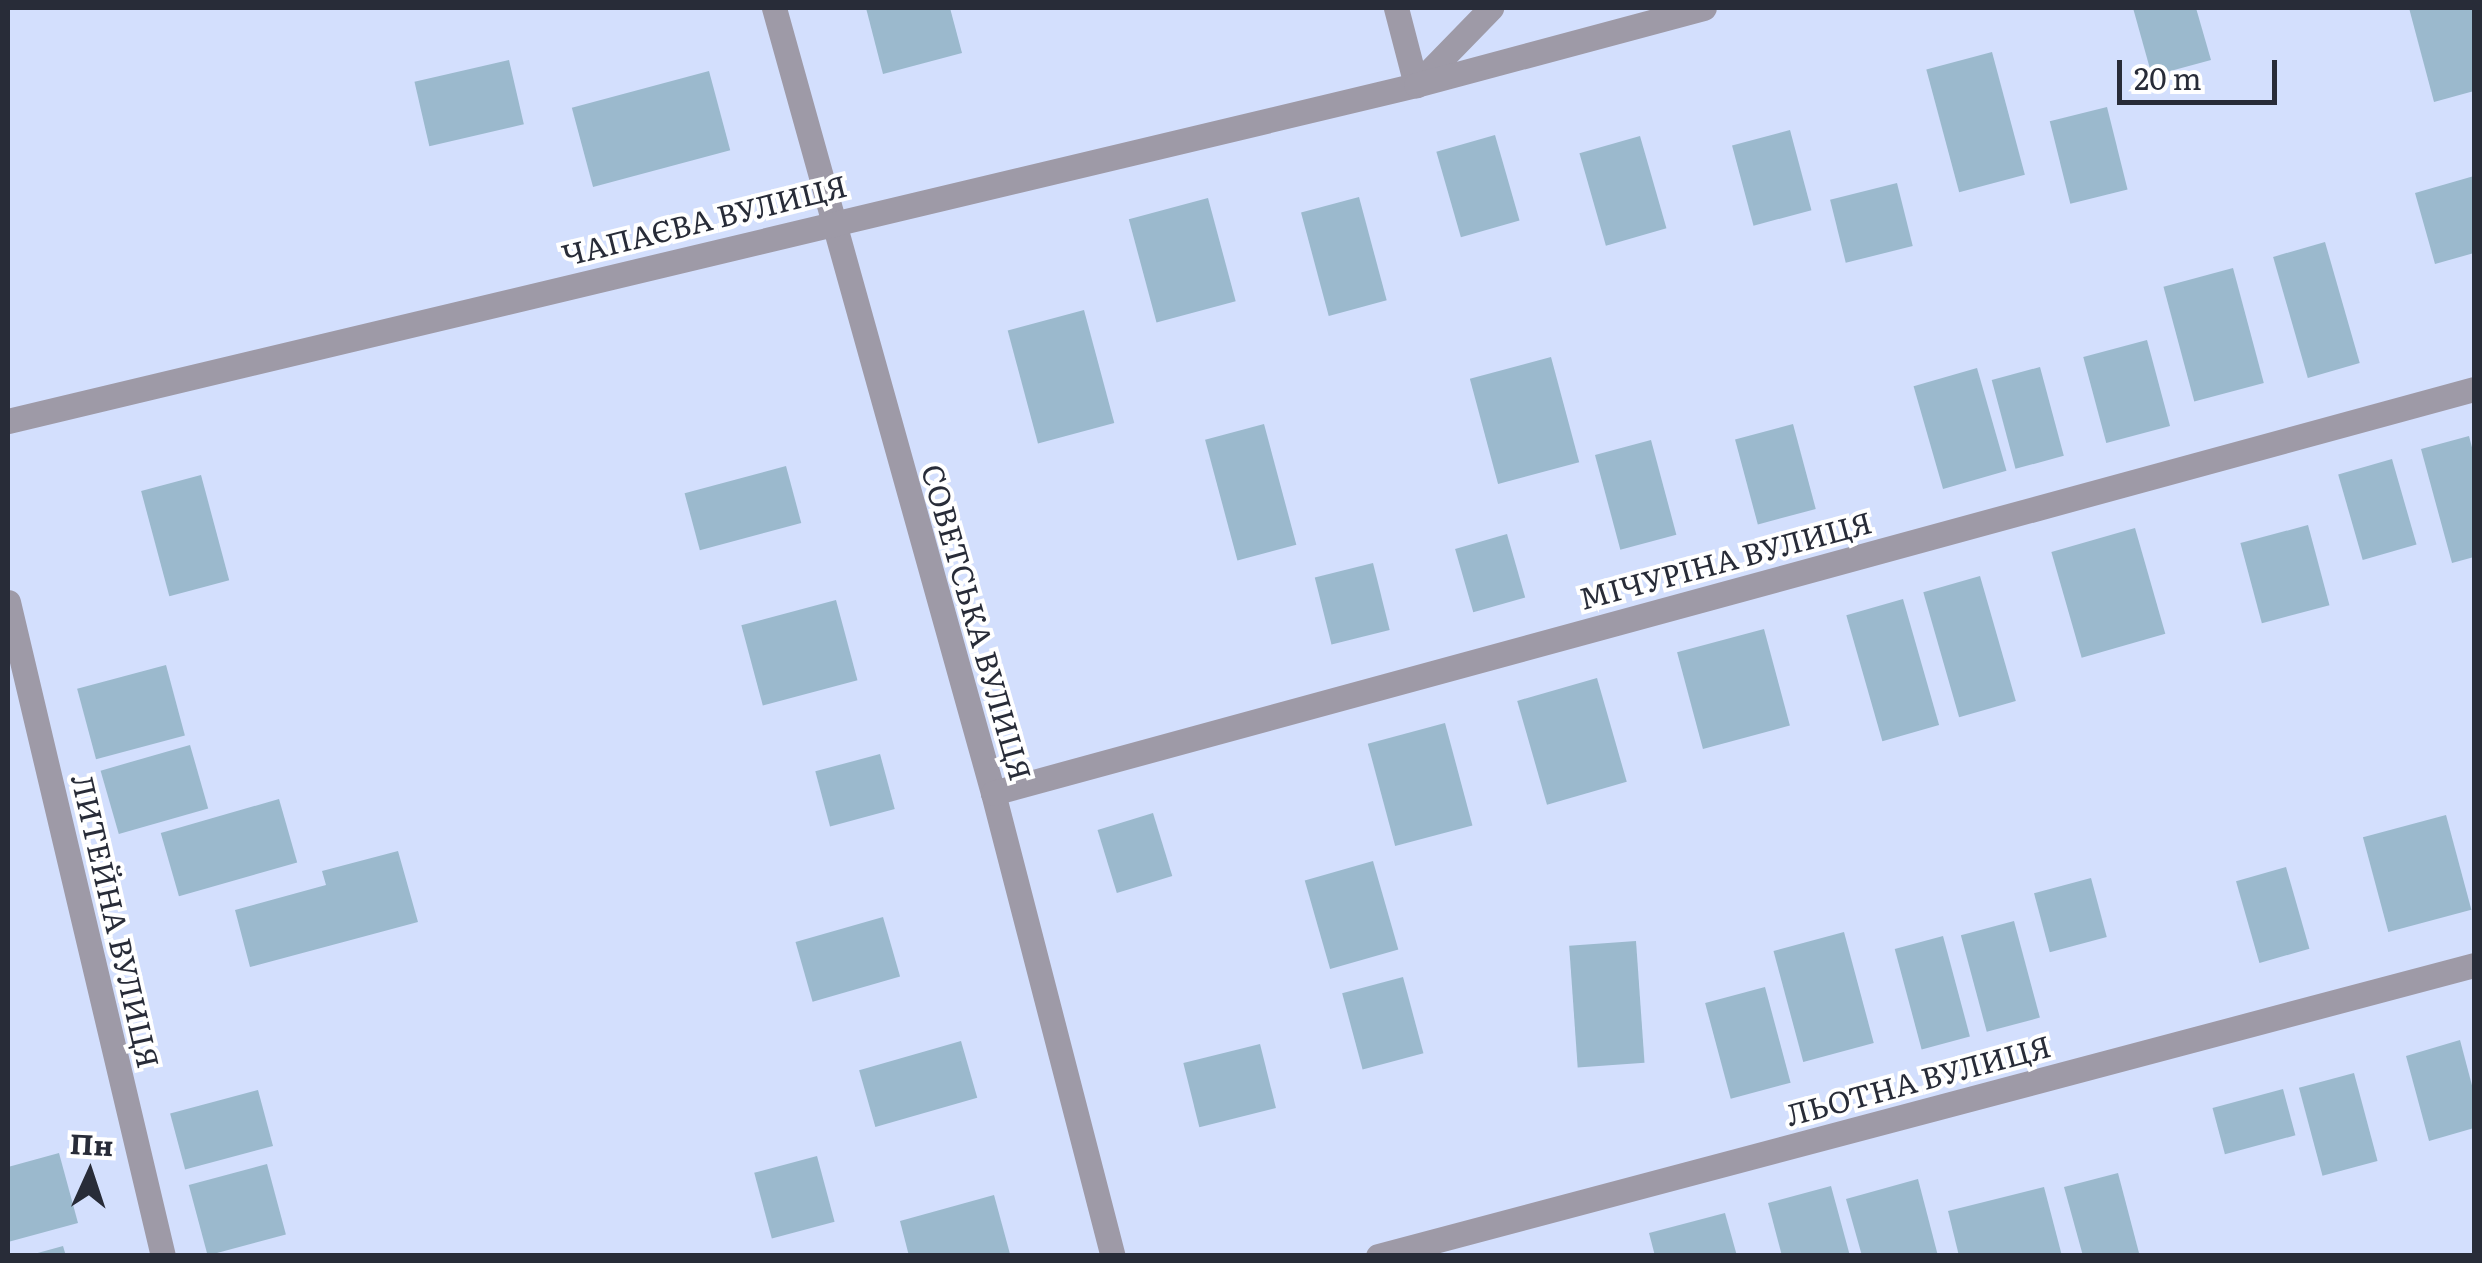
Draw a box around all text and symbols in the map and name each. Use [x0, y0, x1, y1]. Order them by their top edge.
scale bar [2122, 40, 2282, 102]
text: 20 m [2134, 55, 2202, 99]
street label: ЧАПАЄВА ВУЛИЦЯ [558, 166, 850, 272]
street label: СОВЕТСЬКА ВУЛИЦЯ [916, 460, 1040, 784]
street label: МІЧУРІНА ВУЛИЦЯ [1575, 503, 1875, 615]
street label: ЛИТЕЙНА ВУЛИЦЯ [66, 771, 168, 1071]
street label: ЛЬОТНА ВУЛИЦЯ [1782, 1026, 2054, 1132]
text: Пн [69, 1121, 114, 1165]
north arrow [40, 1123, 140, 1223]

